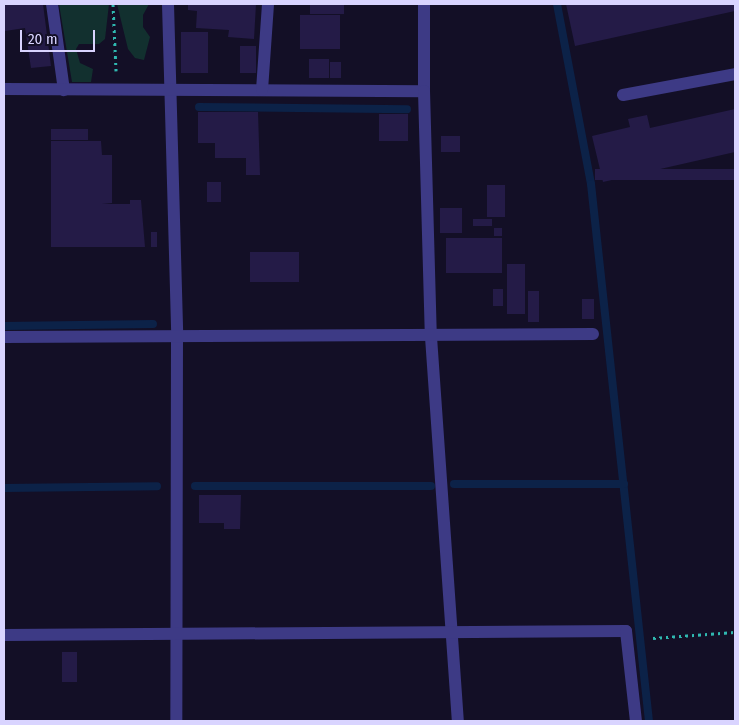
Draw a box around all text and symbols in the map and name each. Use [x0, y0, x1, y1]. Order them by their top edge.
scale bar [22, 20, 98, 52]
text: 20 m [28, 30, 58, 48]

